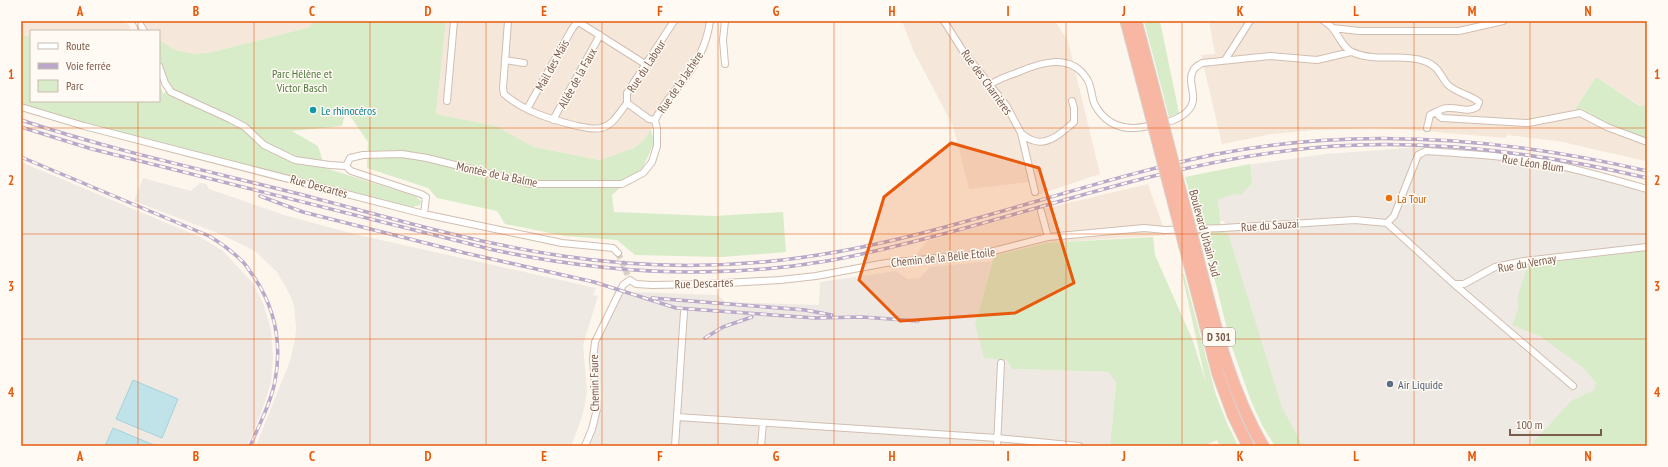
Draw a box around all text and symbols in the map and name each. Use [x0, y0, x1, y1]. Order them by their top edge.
text: A [76, 3, 84, 20]
text: B [193, 3, 199, 20]
text: C [309, 3, 315, 20]
text: D [425, 3, 432, 20]
text: E [541, 3, 547, 20]
text: F [657, 3, 663, 20]
text: G [773, 3, 780, 20]
text: H [889, 3, 896, 20]
text: I [1006, 3, 1010, 20]
text: J [1121, 3, 1126, 20]
text: K [1237, 3, 1244, 20]
text: L [1353, 3, 1359, 20]
text: M [1468, 3, 1477, 20]
text: N [1584, 3, 1592, 20]
legend [30, 30, 160, 102]
street label: Rue du Labour [623, 36, 669, 95]
street label: Mail des Maïs [532, 37, 572, 93]
text: Route [66, 38, 90, 53]
street label: Allée de la Faux [554, 45, 600, 111]
street label: Rue des Charrières [958, 46, 1016, 118]
street label: Rue de la Jachère [654, 48, 706, 116]
text: Voie ferrée [65, 58, 111, 73]
text: 1 [8, 66, 14, 83]
park label: Parc Hélène et Victor Basch [272, 66, 333, 95]
text: 1 [1654, 66, 1660, 83]
text: Parc [66, 78, 84, 93]
place label: Le rhinocéros [321, 103, 376, 118]
marker: Le rhinocéros [308, 105, 318, 115]
street label: Rue Léon Blum [1501, 151, 1565, 175]
street label: Montée de la Balme [455, 158, 539, 190]
street label: Rue Descartes [289, 171, 349, 201]
text: 2 [8, 172, 14, 189]
text: 2 [1654, 172, 1660, 189]
street label: Boulevard Urbain Sud [1186, 188, 1224, 278]
place label: La Tour [1397, 191, 1427, 206]
marker: La Tour [1384, 193, 1394, 203]
street label: Rue du Sauzai [1240, 215, 1300, 235]
street label: Chemin de la Belle Etoile [890, 244, 996, 270]
street label: Rue du Vernay [1497, 250, 1558, 276]
street label: Rue Descartes [674, 274, 734, 292]
text: 3 [8, 278, 14, 295]
text: 3 [1654, 278, 1660, 295]
road number: D 301 [1203, 328, 1235, 346]
street label: Chemin Faure [586, 354, 602, 412]
place label: Air Liquide [1398, 377, 1443, 392]
marker: Air Liquide [1385, 379, 1395, 389]
text: 4 [8, 384, 15, 401]
text: 4 [1654, 384, 1661, 401]
scale bar [1510, 411, 1601, 437]
text: 100 m [1516, 417, 1543, 432]
text: A [76, 448, 84, 465]
text: B [193, 448, 199, 465]
text: C [309, 448, 315, 465]
text: D [425, 448, 432, 465]
text: E [541, 448, 547, 465]
text: F [657, 448, 663, 465]
text: G [773, 448, 780, 465]
text: H [889, 448, 896, 465]
text: I [1006, 448, 1010, 465]
text: J [1121, 448, 1126, 465]
text: K [1237, 448, 1244, 465]
text: L [1353, 448, 1359, 465]
text: M [1468, 448, 1477, 465]
text: N [1584, 448, 1592, 465]

